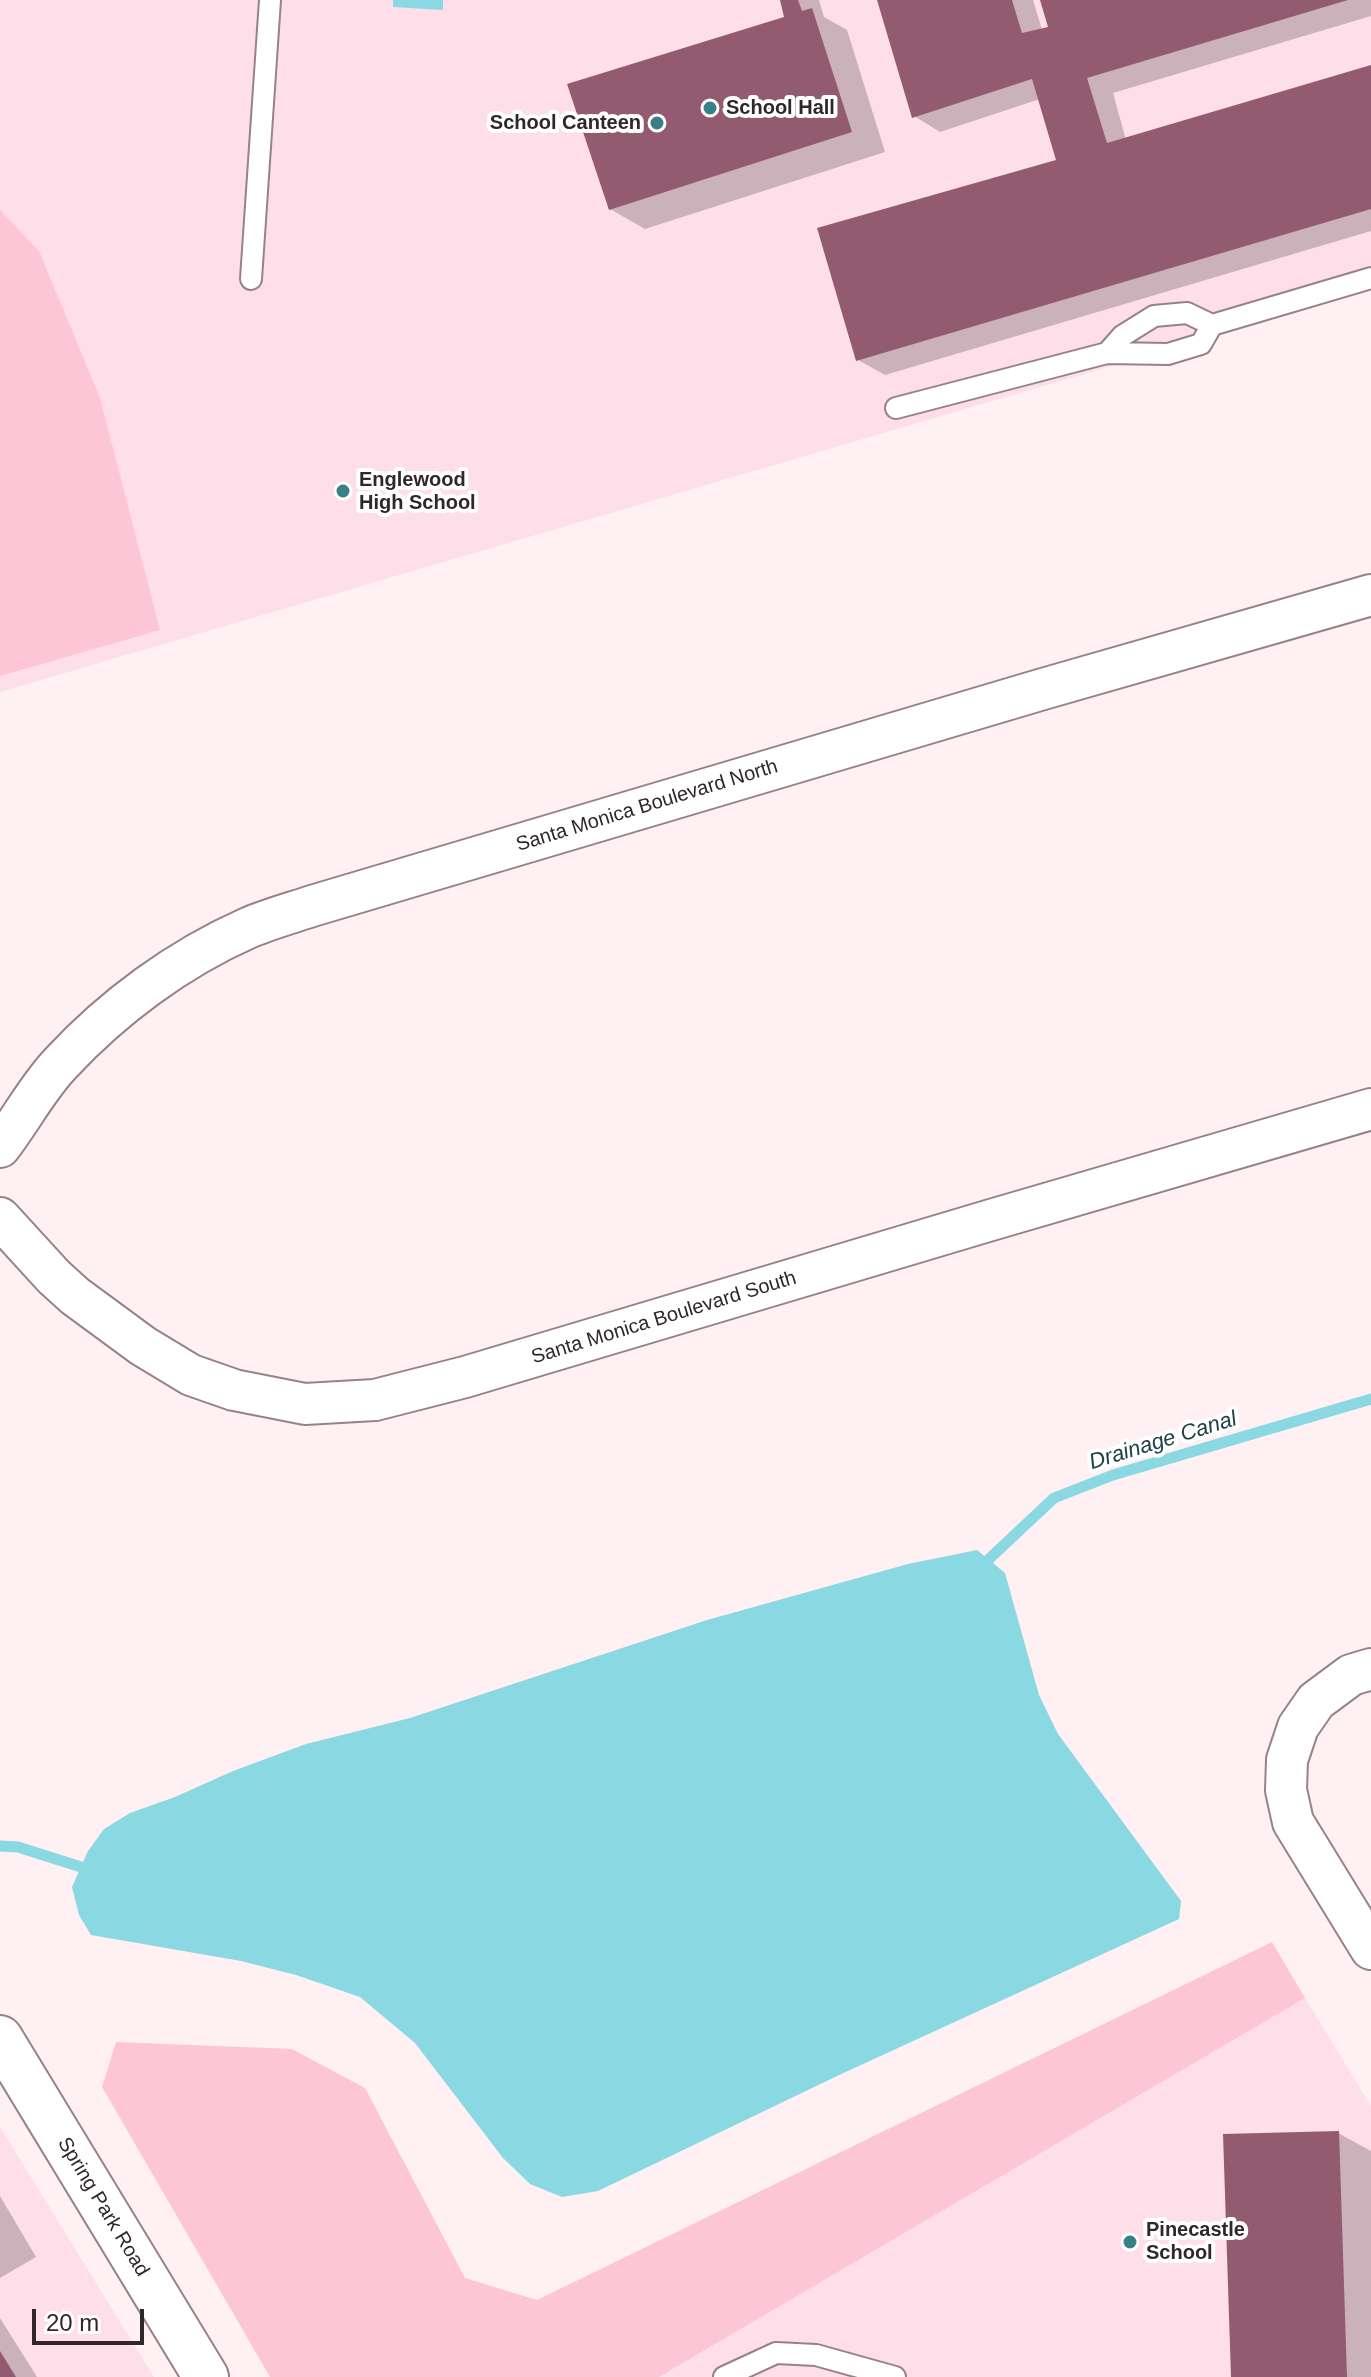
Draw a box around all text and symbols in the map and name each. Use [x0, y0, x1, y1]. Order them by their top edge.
place label: School Hall [726, 96, 835, 120]
marker: School Hall [701, 99, 719, 117]
place label: School Canteen [490, 111, 641, 135]
marker: School Canteen [648, 114, 666, 132]
place label: Englewood High School [359, 468, 476, 515]
marker: Englewood High School [334, 482, 352, 500]
street label: Santa Monica Boulevard North [513, 755, 781, 857]
street label: Santa Monica Boulevard South [529, 1266, 799, 1370]
water label: Drainage Canal [1086, 1406, 1240, 1476]
street label: Spring Park Road [52, 2133, 154, 2281]
place label: Pinecastle School [1146, 2218, 1245, 2265]
marker: Pinecastle School [1121, 2233, 1139, 2251]
scale bar [36, 2293, 148, 2343]
text: 20 m [46, 2309, 99, 2336]

